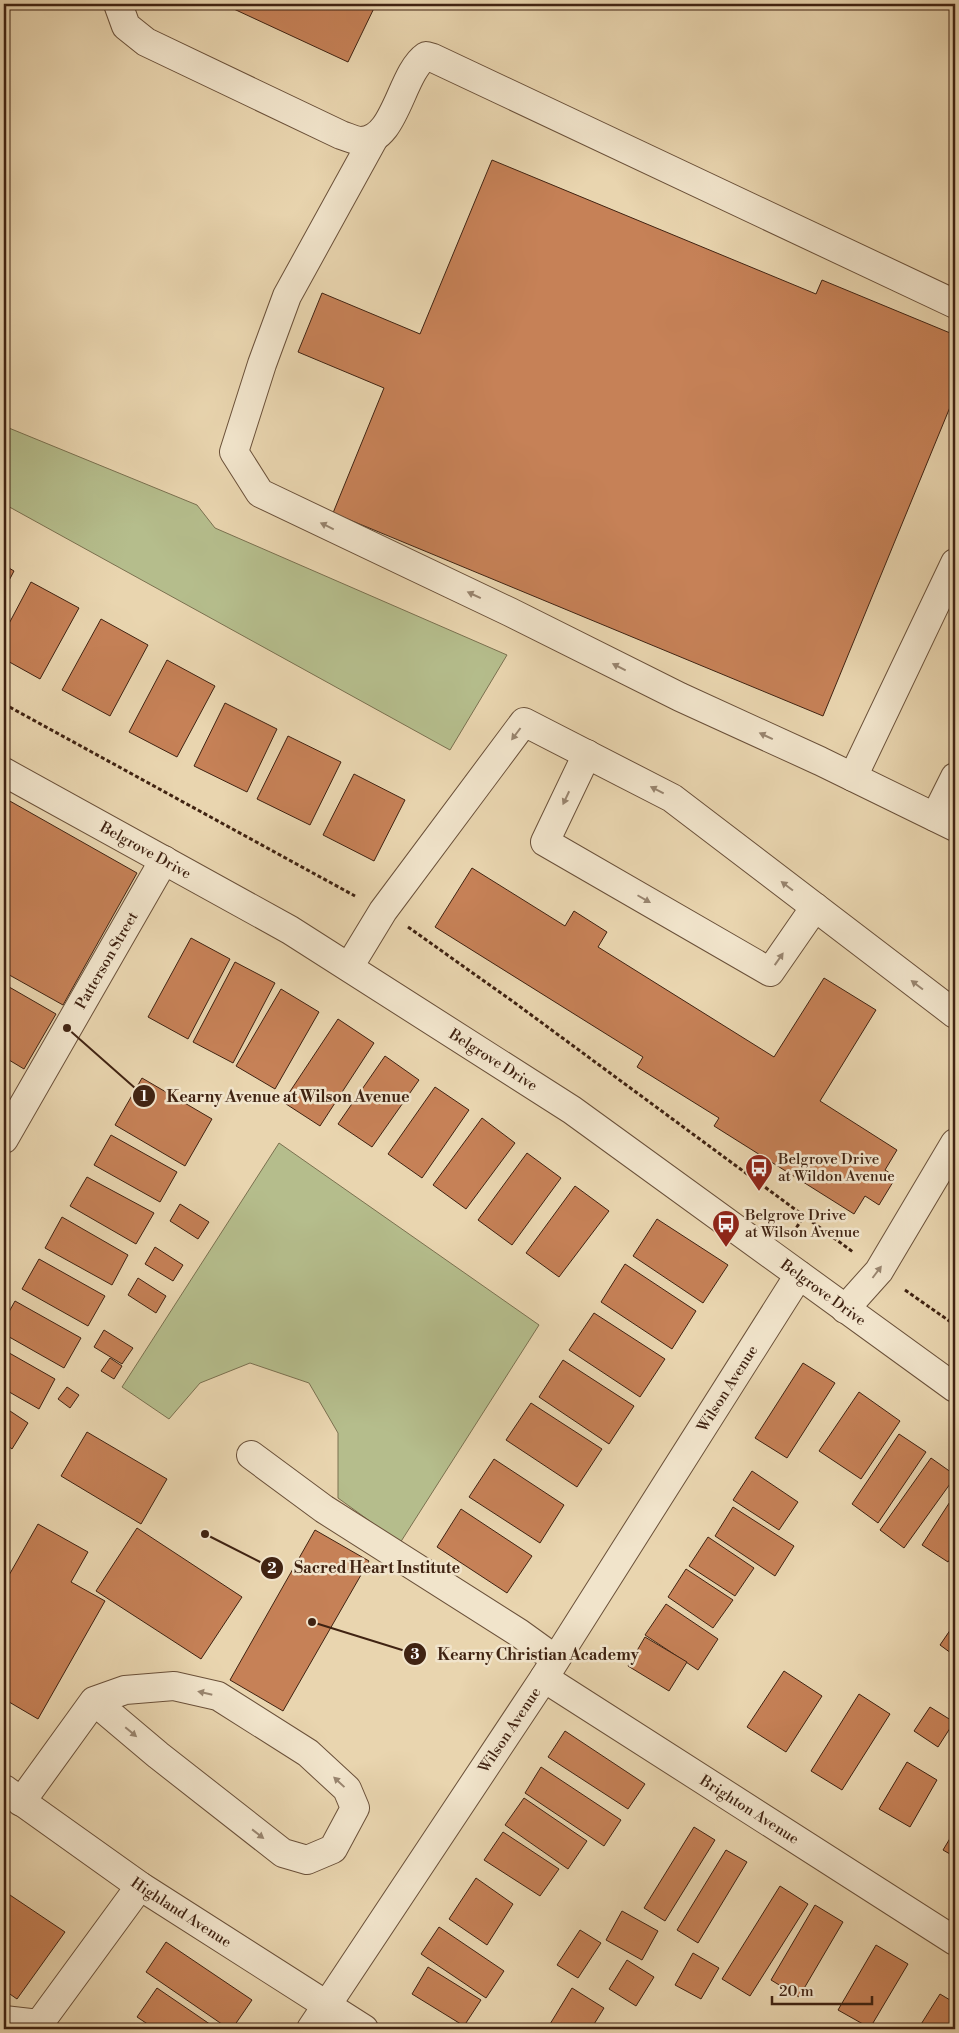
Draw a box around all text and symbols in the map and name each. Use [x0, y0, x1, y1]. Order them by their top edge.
one-way arrow [320, 521, 334, 529]
one-way arrow [467, 591, 481, 599]
one-way arrow [612, 663, 627, 671]
one-way arrow [511, 727, 521, 741]
one-way arrow [759, 732, 773, 740]
one-way arrow [649, 786, 664, 794]
one-way arrow [561, 791, 569, 805]
street label: Belgrove Drive [96, 817, 194, 884]
one-way arrow [781, 881, 794, 891]
one-way arrow [636, 895, 651, 903]
street label: Patterson Street [71, 908, 143, 1013]
one-way arrow [774, 952, 784, 966]
one-way arrow [910, 979, 923, 990]
street label: Belgrove Drive [444, 1024, 541, 1095]
callout: Kearny Avenue at Wilson Avenue [131, 1081, 420, 1112]
text: 1 [140, 1087, 148, 1106]
text: Kearny Avenue at Wilson Avenue [166, 1087, 410, 1107]
place label: Belgrove Drive at Wildon Avenue [777, 1150, 895, 1186]
bus stop icon: Belgrove Drive at Wildon Avenue [744, 1153, 774, 1192]
place label: Belgrove Drive at Wilson Avenue [744, 1206, 860, 1242]
bus stop icon: Belgrove Drive at Wilson Avenue [711, 1209, 741, 1248]
street label: Belgrove Drive [776, 1255, 870, 1330]
one-way arrow [872, 1265, 882, 1279]
street label: Wilson Avenue [693, 1342, 762, 1436]
callout: Sacred Heart Institute [259, 1552, 470, 1583]
text: Sacred Heart Institute [294, 1558, 460, 1578]
text: 2 [267, 1559, 277, 1578]
callout: Kearny Christian Academy [403, 1639, 649, 1670]
text: 3 [410, 1645, 420, 1664]
text: Kearny Christian Academy [437, 1645, 640, 1665]
street label: Wilson Avenue [474, 1684, 545, 1778]
one-way arrow [198, 1689, 213, 1697]
one-way arrow [125, 1727, 138, 1738]
street label: Brighton Avenue [695, 1771, 802, 1849]
one-way arrow [334, 1776, 346, 1788]
one-way arrow [252, 1828, 265, 1839]
street label: Highland Avenue [127, 1873, 235, 1952]
scale bar [772, 1973, 872, 2005]
text: 20 m [779, 1982, 814, 2001]

